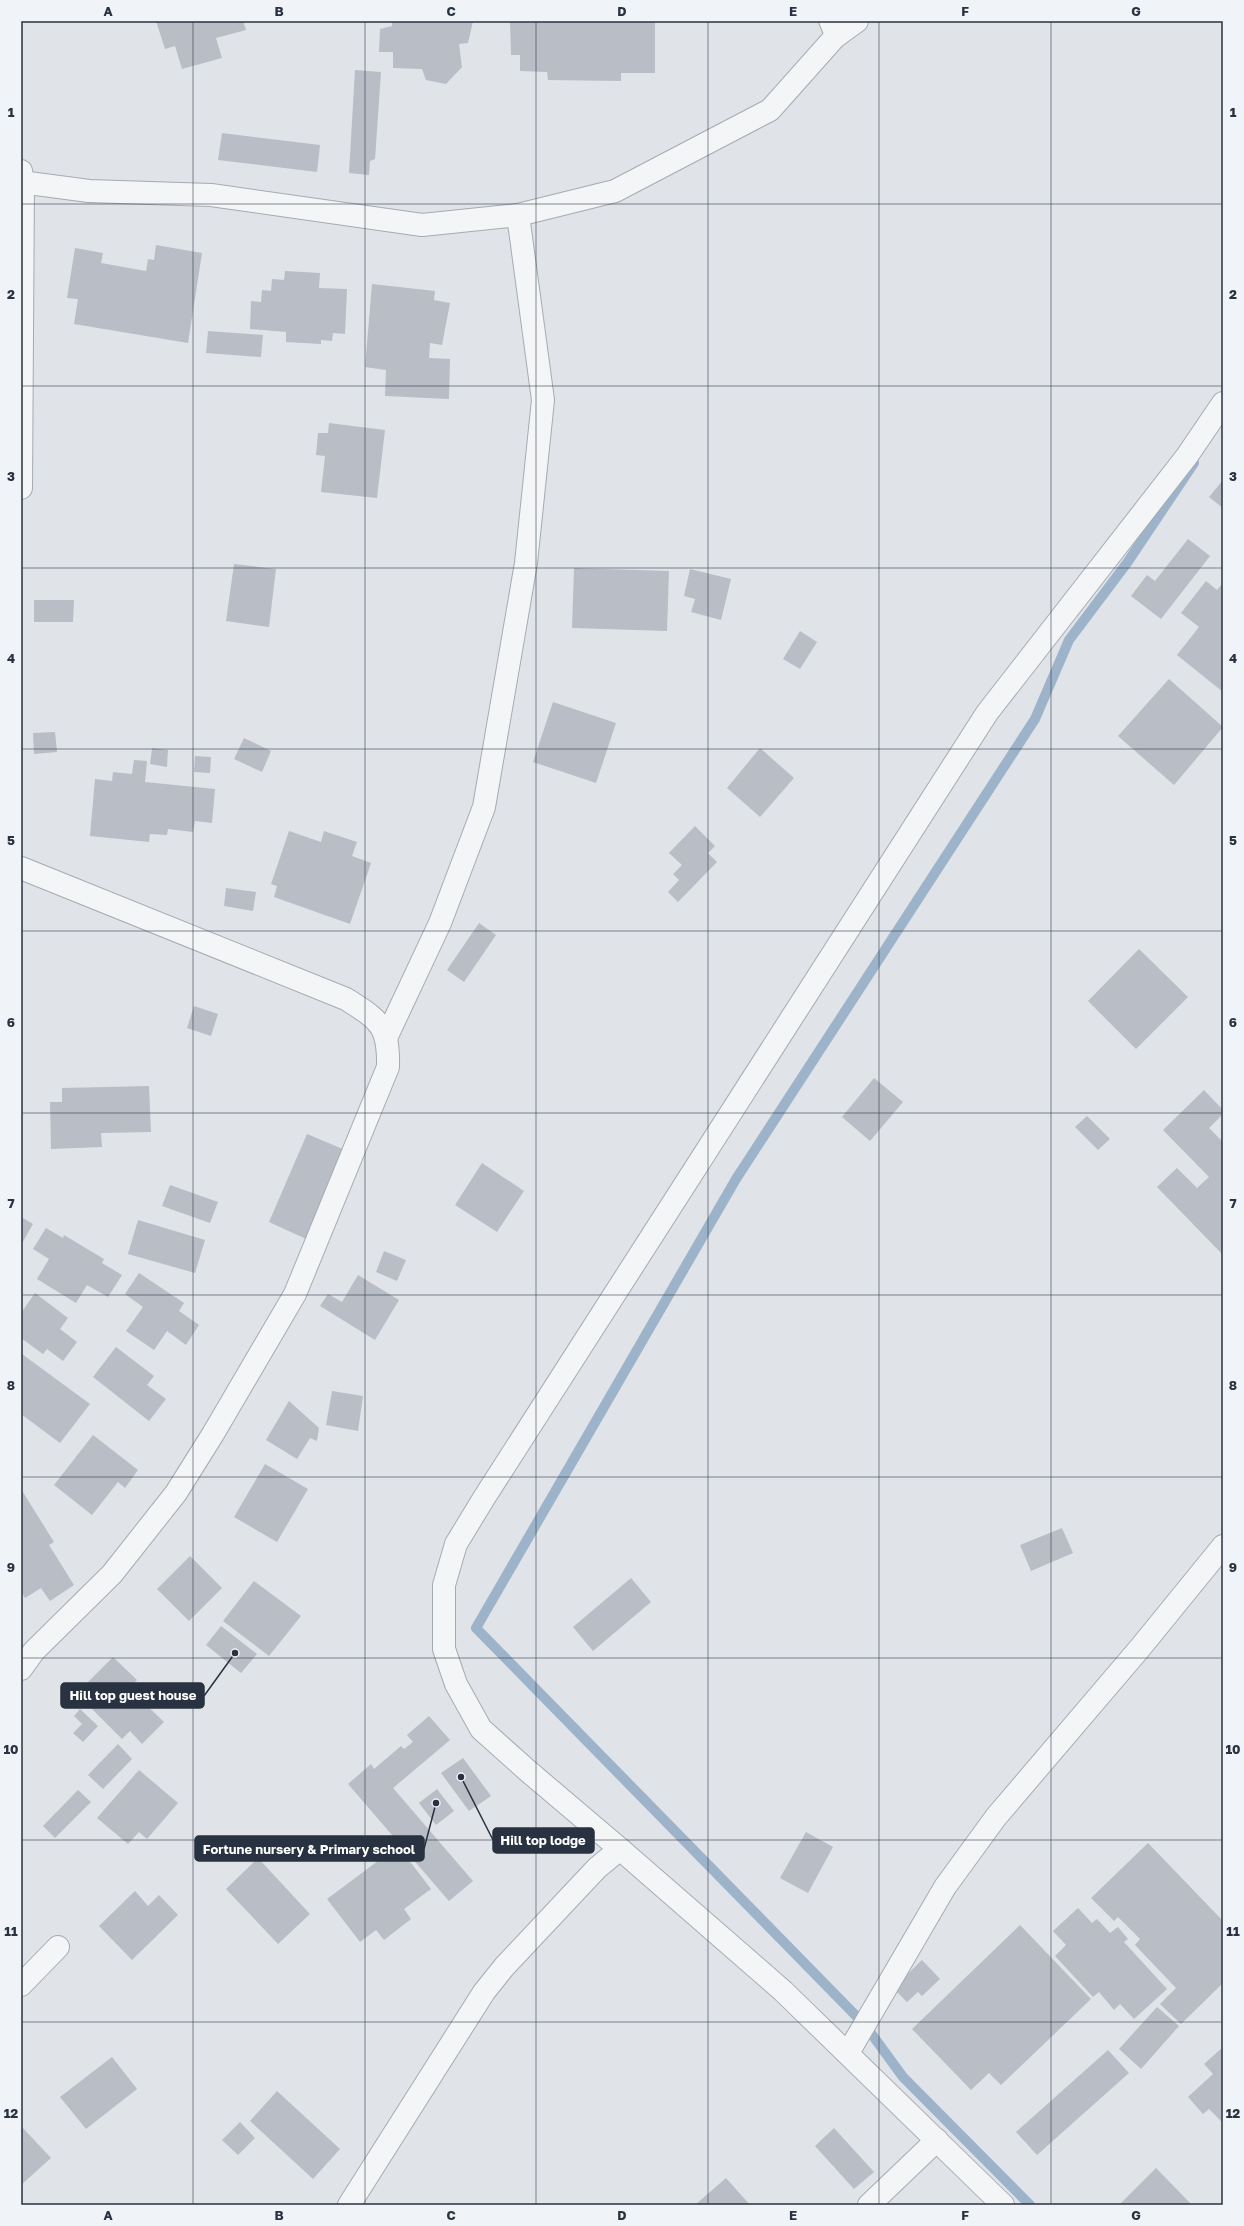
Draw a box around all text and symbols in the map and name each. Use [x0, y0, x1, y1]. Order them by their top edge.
text: A [103, 3, 113, 19]
text: B [274, 3, 284, 19]
text: C [446, 3, 456, 19]
text: D [617, 3, 627, 19]
text: E [789, 3, 797, 19]
text: F [961, 3, 969, 19]
text: G [1131, 3, 1141, 19]
text: 1 [8, 104, 15, 120]
text: 1 [1230, 104, 1237, 120]
text: 2 [7, 286, 15, 302]
text: 2 [1229, 286, 1237, 302]
text: 3 [7, 468, 15, 484]
text: 3 [1229, 468, 1237, 484]
text: 4 [7, 650, 15, 666]
text: 4 [1229, 650, 1237, 666]
text: 5 [7, 832, 15, 848]
text: 5 [1229, 832, 1237, 848]
text: 6 [7, 1014, 15, 1030]
text: 6 [1229, 1014, 1237, 1030]
text: 7 [7, 1195, 15, 1211]
text: 7 [1229, 1195, 1237, 1211]
text: 8 [7, 1377, 15, 1393]
text: 8 [1229, 1377, 1237, 1393]
text: 9 [7, 1559, 15, 1575]
text: 9 [1229, 1559, 1237, 1575]
callout: Hill top guest house [61, 1683, 204, 1708]
text: Hill top guest house [69, 1687, 197, 1703]
text: 10 [3, 1741, 19, 1757]
text: 10 [1225, 1741, 1241, 1757]
callout: Hill top lodge [493, 1828, 594, 1853]
text: Hill top lodge [500, 1832, 586, 1848]
callout: Fortune nursery & Primary school [195, 1836, 424, 1861]
text: Fortune nursery & Primary school [203, 1841, 416, 1857]
text: 11 [4, 1923, 18, 1939]
text: 11 [1226, 1923, 1240, 1939]
text: 12 [4, 2105, 18, 2121]
text: 12 [1226, 2105, 1240, 2121]
text: A [103, 2207, 113, 2223]
text: B [274, 2207, 284, 2223]
text: C [446, 2207, 456, 2223]
text: D [617, 2207, 627, 2223]
text: E [789, 2207, 797, 2223]
text: F [961, 2207, 969, 2223]
text: G [1131, 2207, 1141, 2223]

